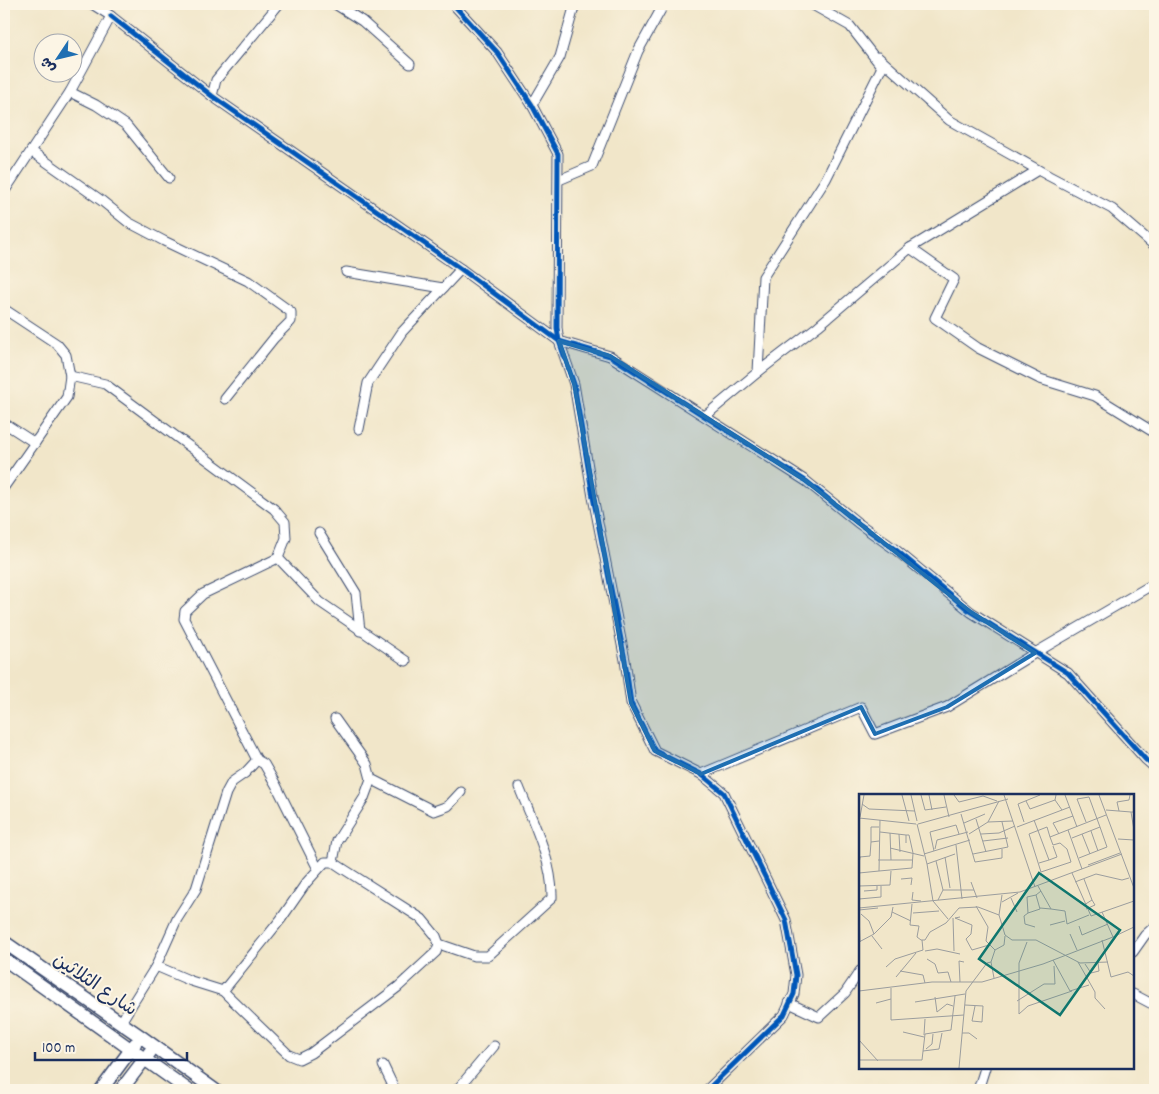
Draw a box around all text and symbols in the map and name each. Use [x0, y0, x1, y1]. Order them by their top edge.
north arrow [32, 32, 82, 82]
text: ش [36, 52, 62, 76]
inset map [859, 794, 1134, 1069]
street label: شارع الثلاثين [46, 948, 142, 1024]
scale bar [35, 1029, 188, 1061]
text: 100 m [42, 1038, 75, 1060]

